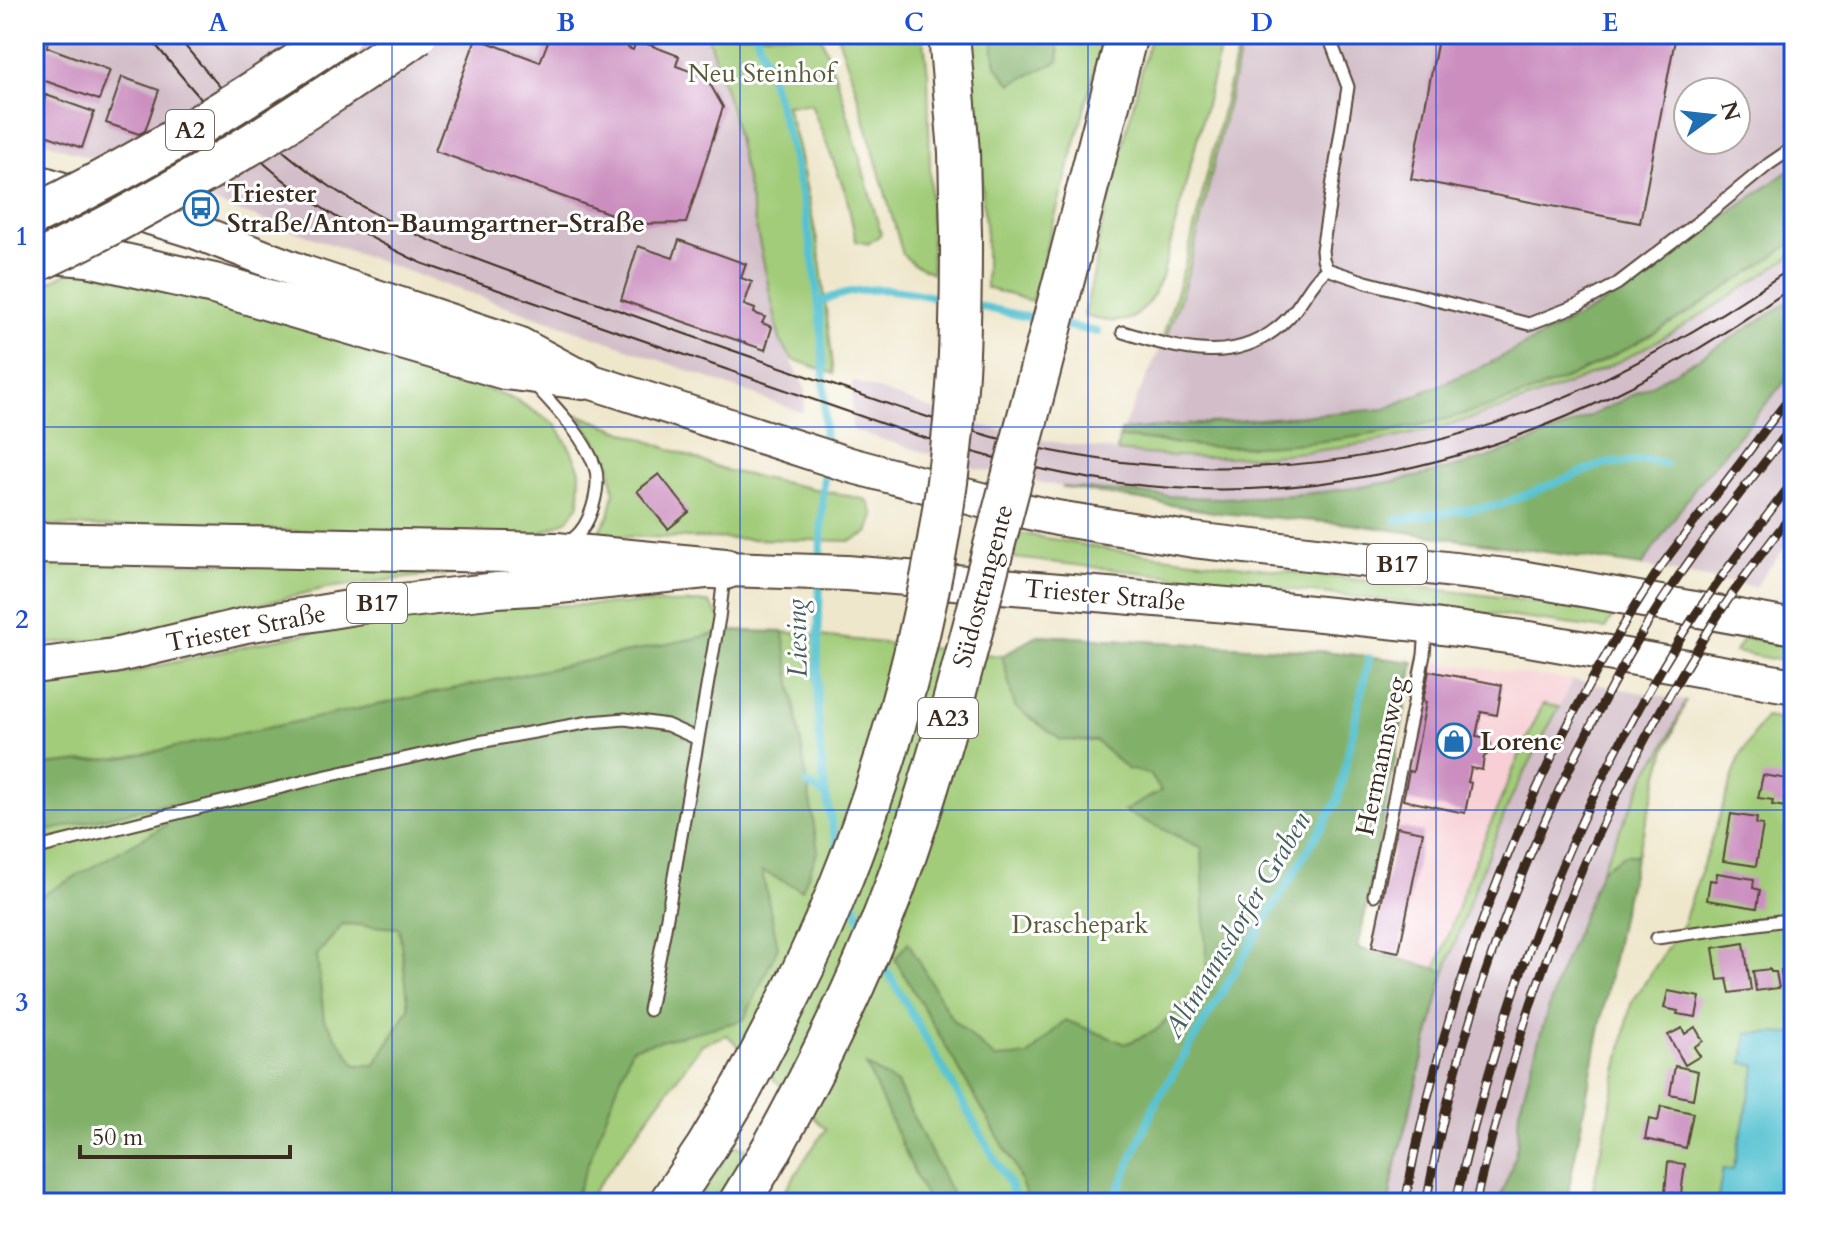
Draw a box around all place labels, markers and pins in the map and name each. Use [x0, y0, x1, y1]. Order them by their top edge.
place label: Triester Straße/Anton-Baumgartner-Straße [227, 176, 645, 241]
bus stop icon: Triester Straße/Anton-Baumgartner-Straße [182, 189, 220, 227]
shop icon: Lorenc [1435, 722, 1473, 760]
place label: Lorenc [1480, 724, 1562, 759]

